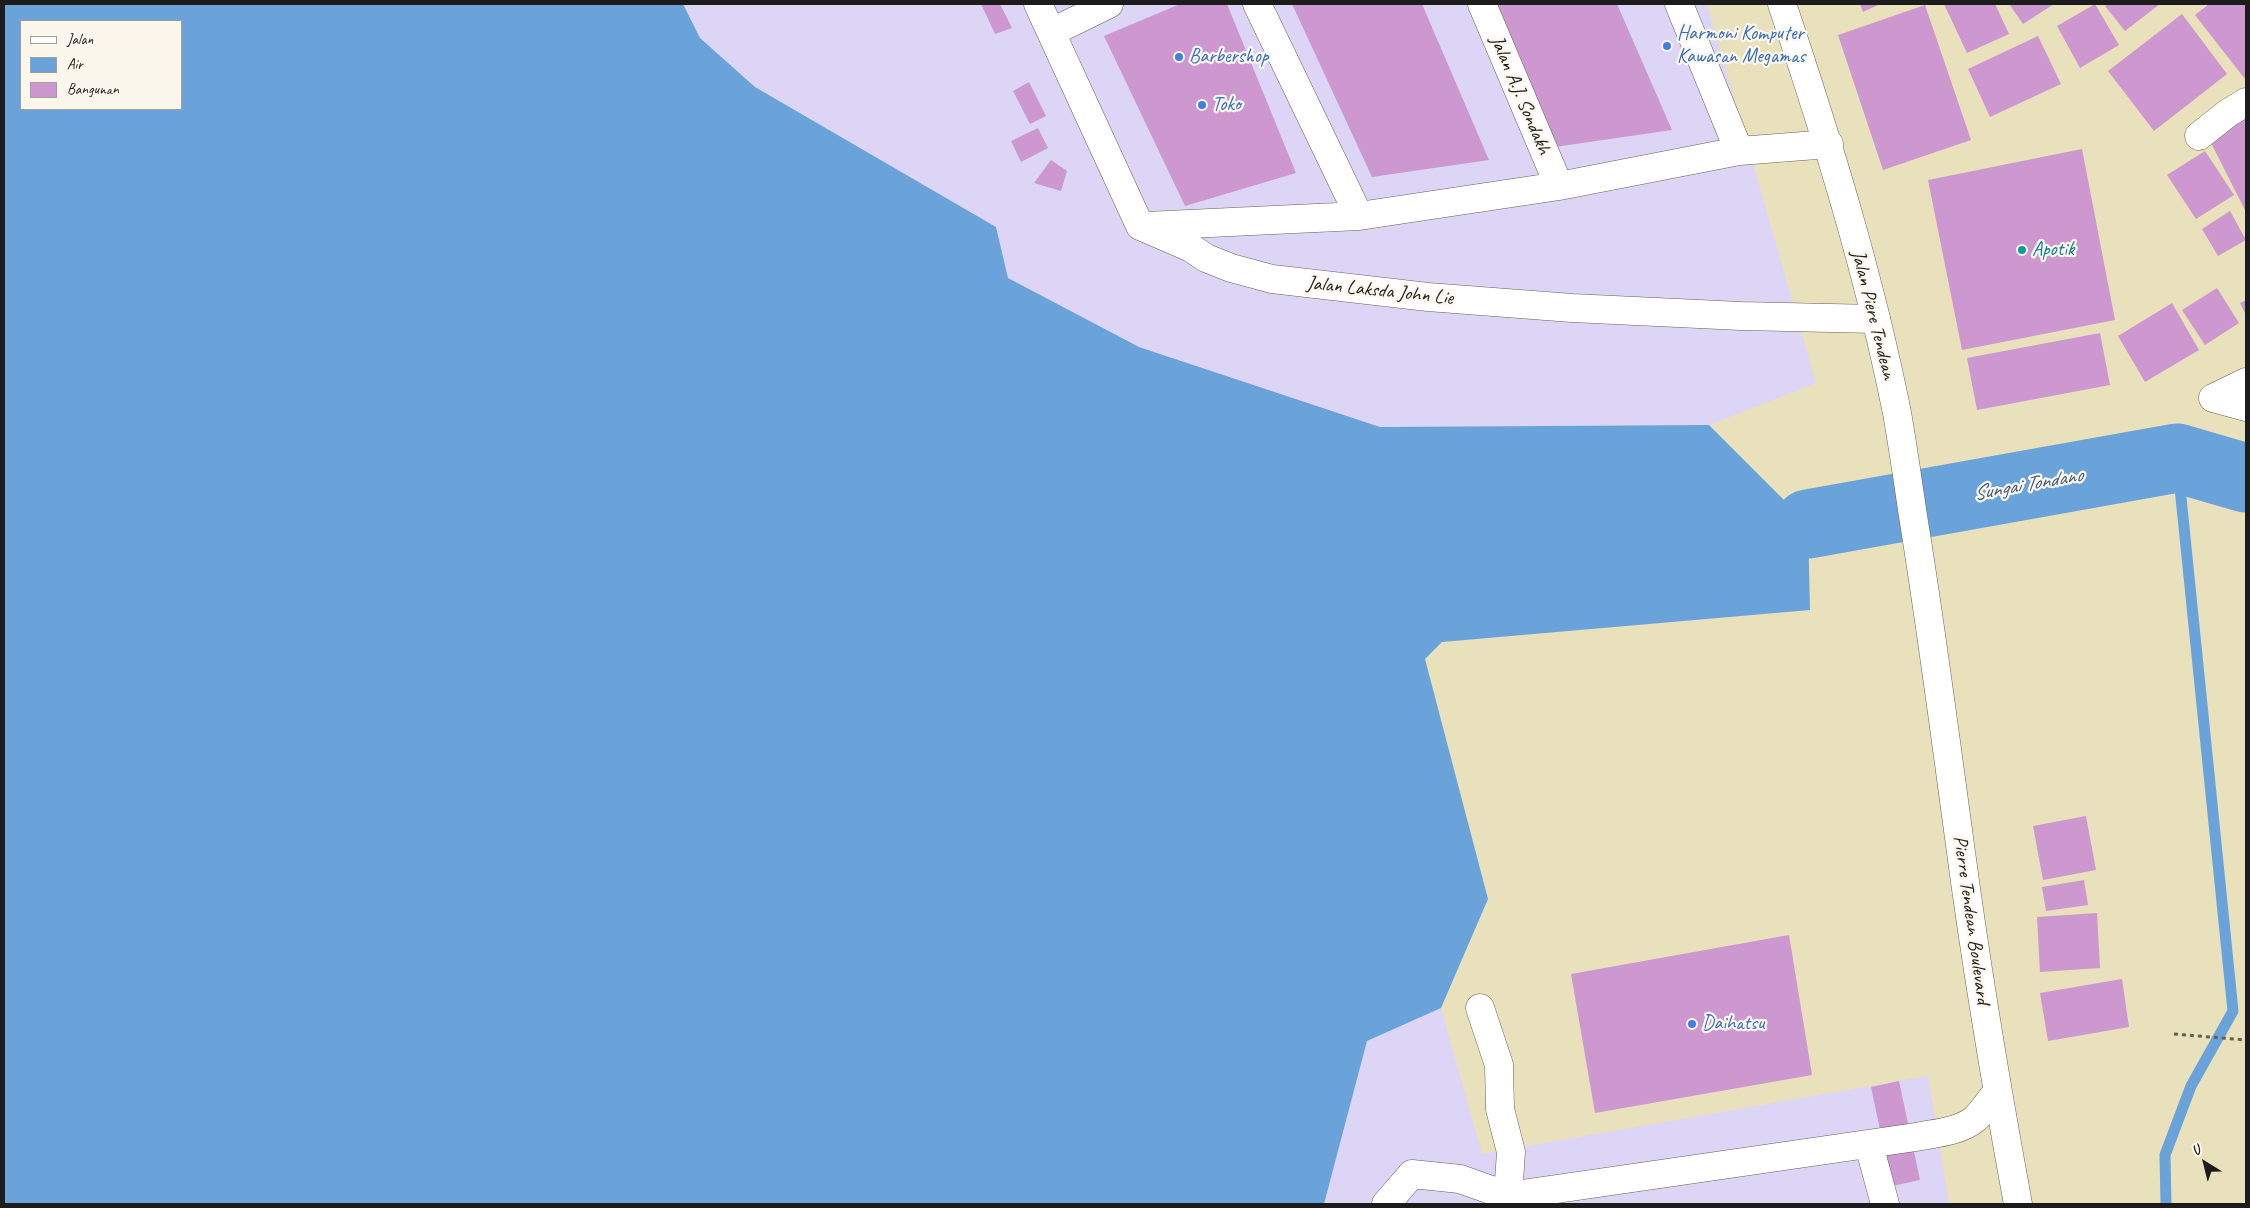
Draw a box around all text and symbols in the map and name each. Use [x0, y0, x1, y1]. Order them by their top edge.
legend [20, 20, 182, 110]
place label: Harmoni Komputer Kawasan Megamas [1677, 22, 1805, 69]
text: Jalan [67, 30, 93, 49]
street label: Jalan A.J. Sondakh [1484, 32, 1556, 158]
marker: Harmoni Komputer Kawasan Megamas [1661, 40, 1673, 52]
place label: Barbershop [1189, 45, 1268, 69]
marker: Barbershop [1173, 51, 1185, 63]
text: Air [67, 55, 83, 74]
text: Bangunan [67, 80, 119, 99]
place label: Toko [1212, 93, 1241, 117]
marker: Toko [1196, 99, 1208, 111]
place label: Apotik [2032, 238, 2074, 262]
marker: Apotik [2016, 244, 2028, 256]
street label: Jalan Piere Tendean [1845, 248, 1901, 382]
street label: Jalan Laksda John Lie [1306, 271, 1454, 311]
water label: Sungai Tondano [1972, 463, 2084, 507]
street label: Pierre Tendean Boulevard [1947, 834, 1995, 1006]
place label: Daihatsu [1702, 1012, 1764, 1036]
marker: Daihatsu [1686, 1018, 1698, 1030]
north arrow [2180, 1138, 2230, 1188]
text: U [2188, 1142, 2204, 1159]

